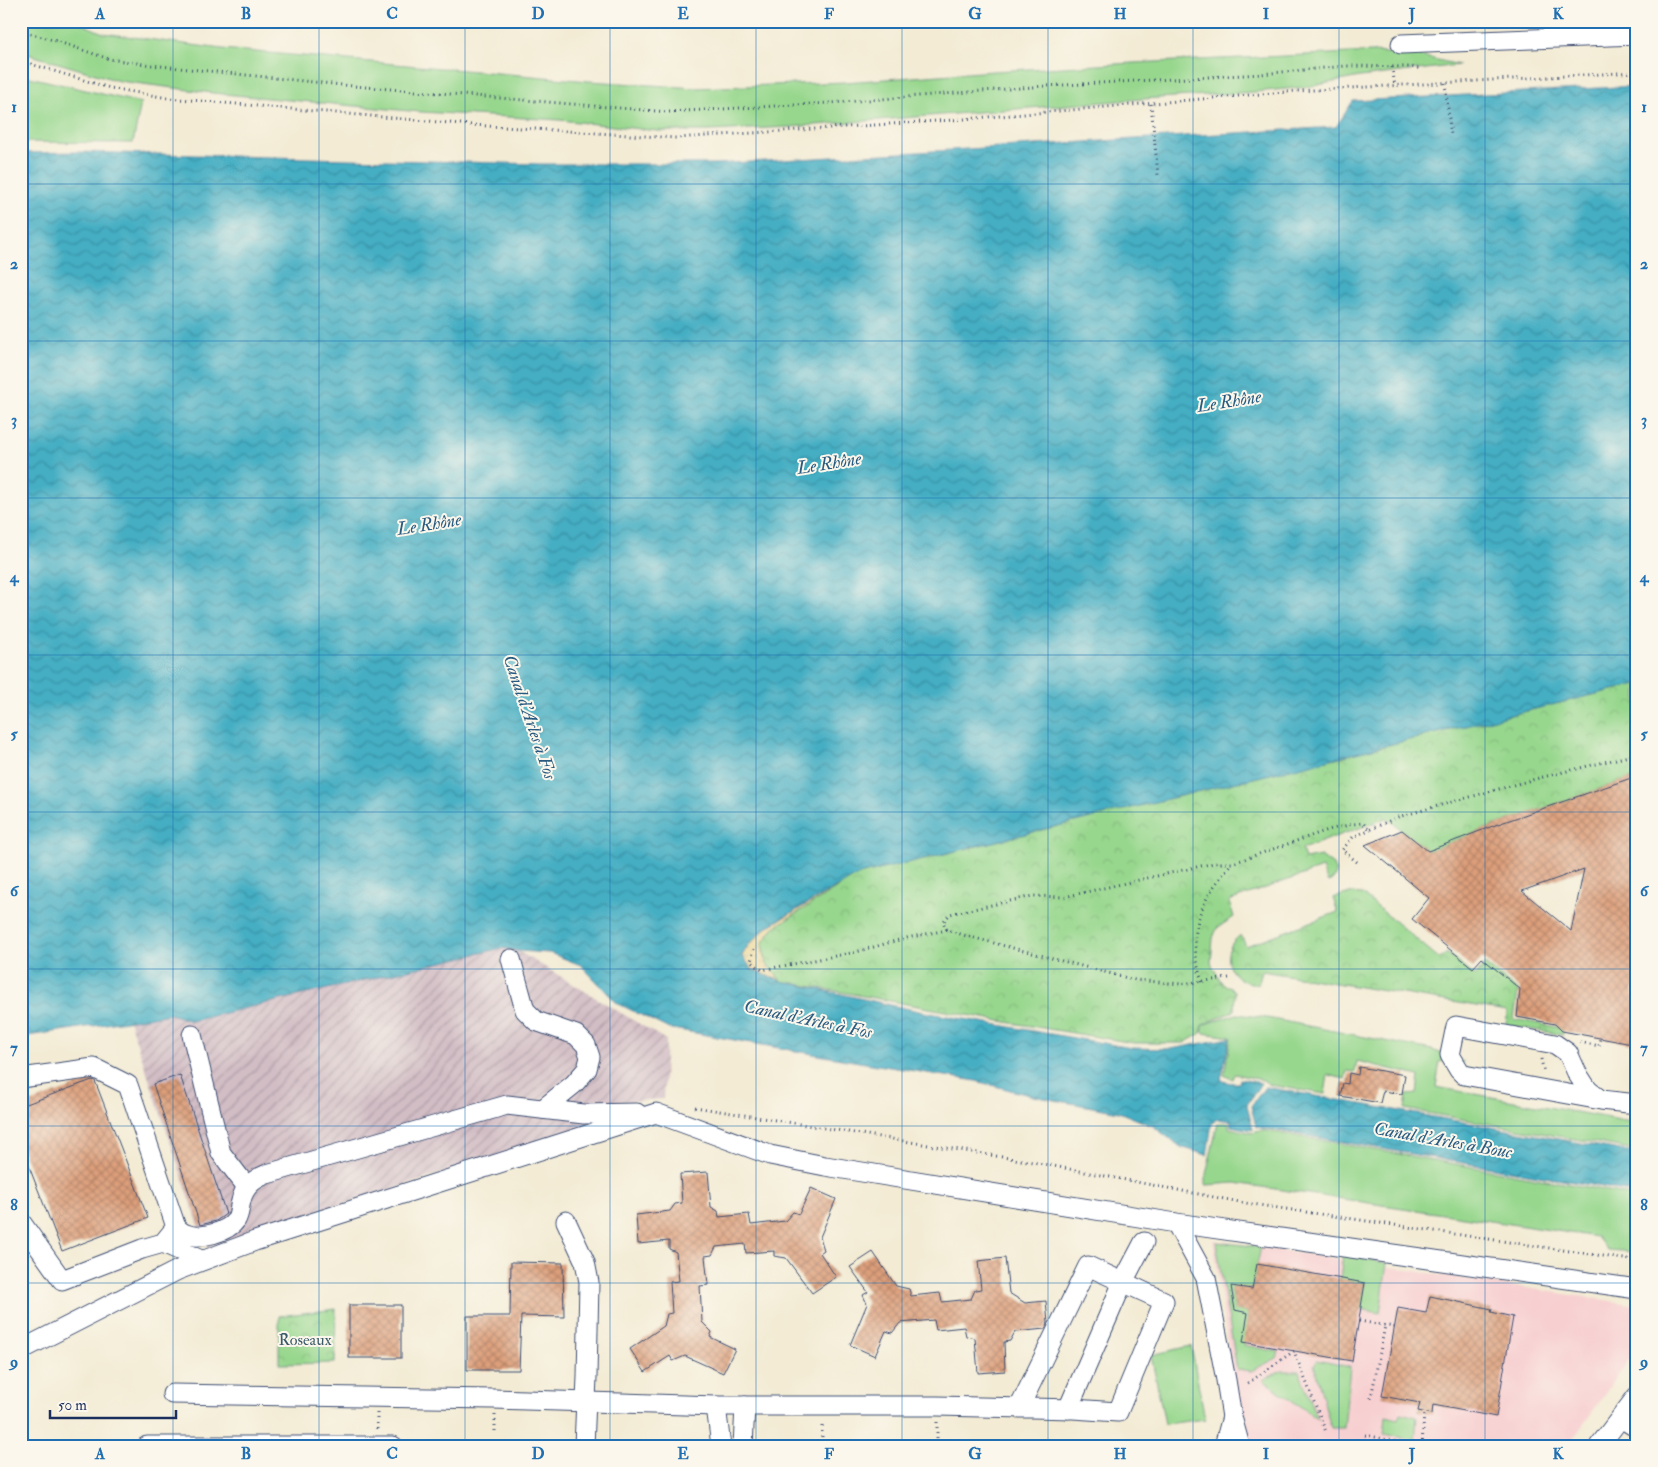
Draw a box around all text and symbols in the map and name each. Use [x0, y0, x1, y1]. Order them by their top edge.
text: A [94, 4, 106, 24]
text: B [241, 4, 251, 24]
text: C [386, 4, 398, 24]
text: D [531, 4, 545, 24]
text: E [677, 4, 689, 24]
text: F [824, 4, 834, 24]
text: G [968, 4, 982, 24]
text: H [1113, 4, 1127, 24]
text: I [1263, 4, 1270, 24]
text: J [1408, 4, 1416, 25]
text: K [1552, 4, 1564, 24]
text: 1 [11, 97, 17, 117]
text: 1 [1641, 97, 1647, 117]
text: 2 [10, 254, 18, 274]
text: 2 [1640, 254, 1648, 274]
water label: Le Rhône [1194, 385, 1264, 418]
text: 3 [11, 410, 17, 430]
text: 3 [1641, 410, 1647, 430]
water label: Le Rhône [794, 447, 864, 480]
water label: Le Rhône [394, 508, 464, 541]
text: 4 [9, 567, 20, 587]
text: 4 [1639, 567, 1650, 587]
water label: Canal d'Arles à Fos [498, 652, 562, 783]
text: 5 [10, 724, 18, 744]
text: 5 [1640, 724, 1648, 744]
text: 6 [10, 881, 20, 901]
text: 6 [1640, 881, 1650, 901]
water label: Canal d'Arles à Fos [742, 995, 875, 1044]
text: 7 [10, 1038, 18, 1058]
text: 7 [1640, 1038, 1648, 1058]
water label: Canal d'Arles à Bouc [1372, 1117, 1514, 1164]
text: 8 [10, 1195, 18, 1215]
text: 8 [1640, 1195, 1648, 1215]
park label: Roseaux [278, 1330, 332, 1350]
text: 9 [8, 1352, 18, 1372]
text: 9 [1638, 1352, 1648, 1372]
scale bar [50, 1387, 176, 1419]
text: 50 m [58, 1396, 87, 1415]
text: A [94, 1444, 106, 1464]
text: B [241, 1444, 251, 1464]
text: C [386, 1444, 398, 1464]
text: D [531, 1444, 545, 1464]
text: E [677, 1444, 689, 1464]
text: F [824, 1444, 834, 1464]
text: G [968, 1444, 982, 1464]
text: H [1113, 1444, 1127, 1464]
text: I [1263, 1444, 1270, 1464]
text: J [1408, 1444, 1416, 1465]
text: K [1552, 1444, 1564, 1464]

